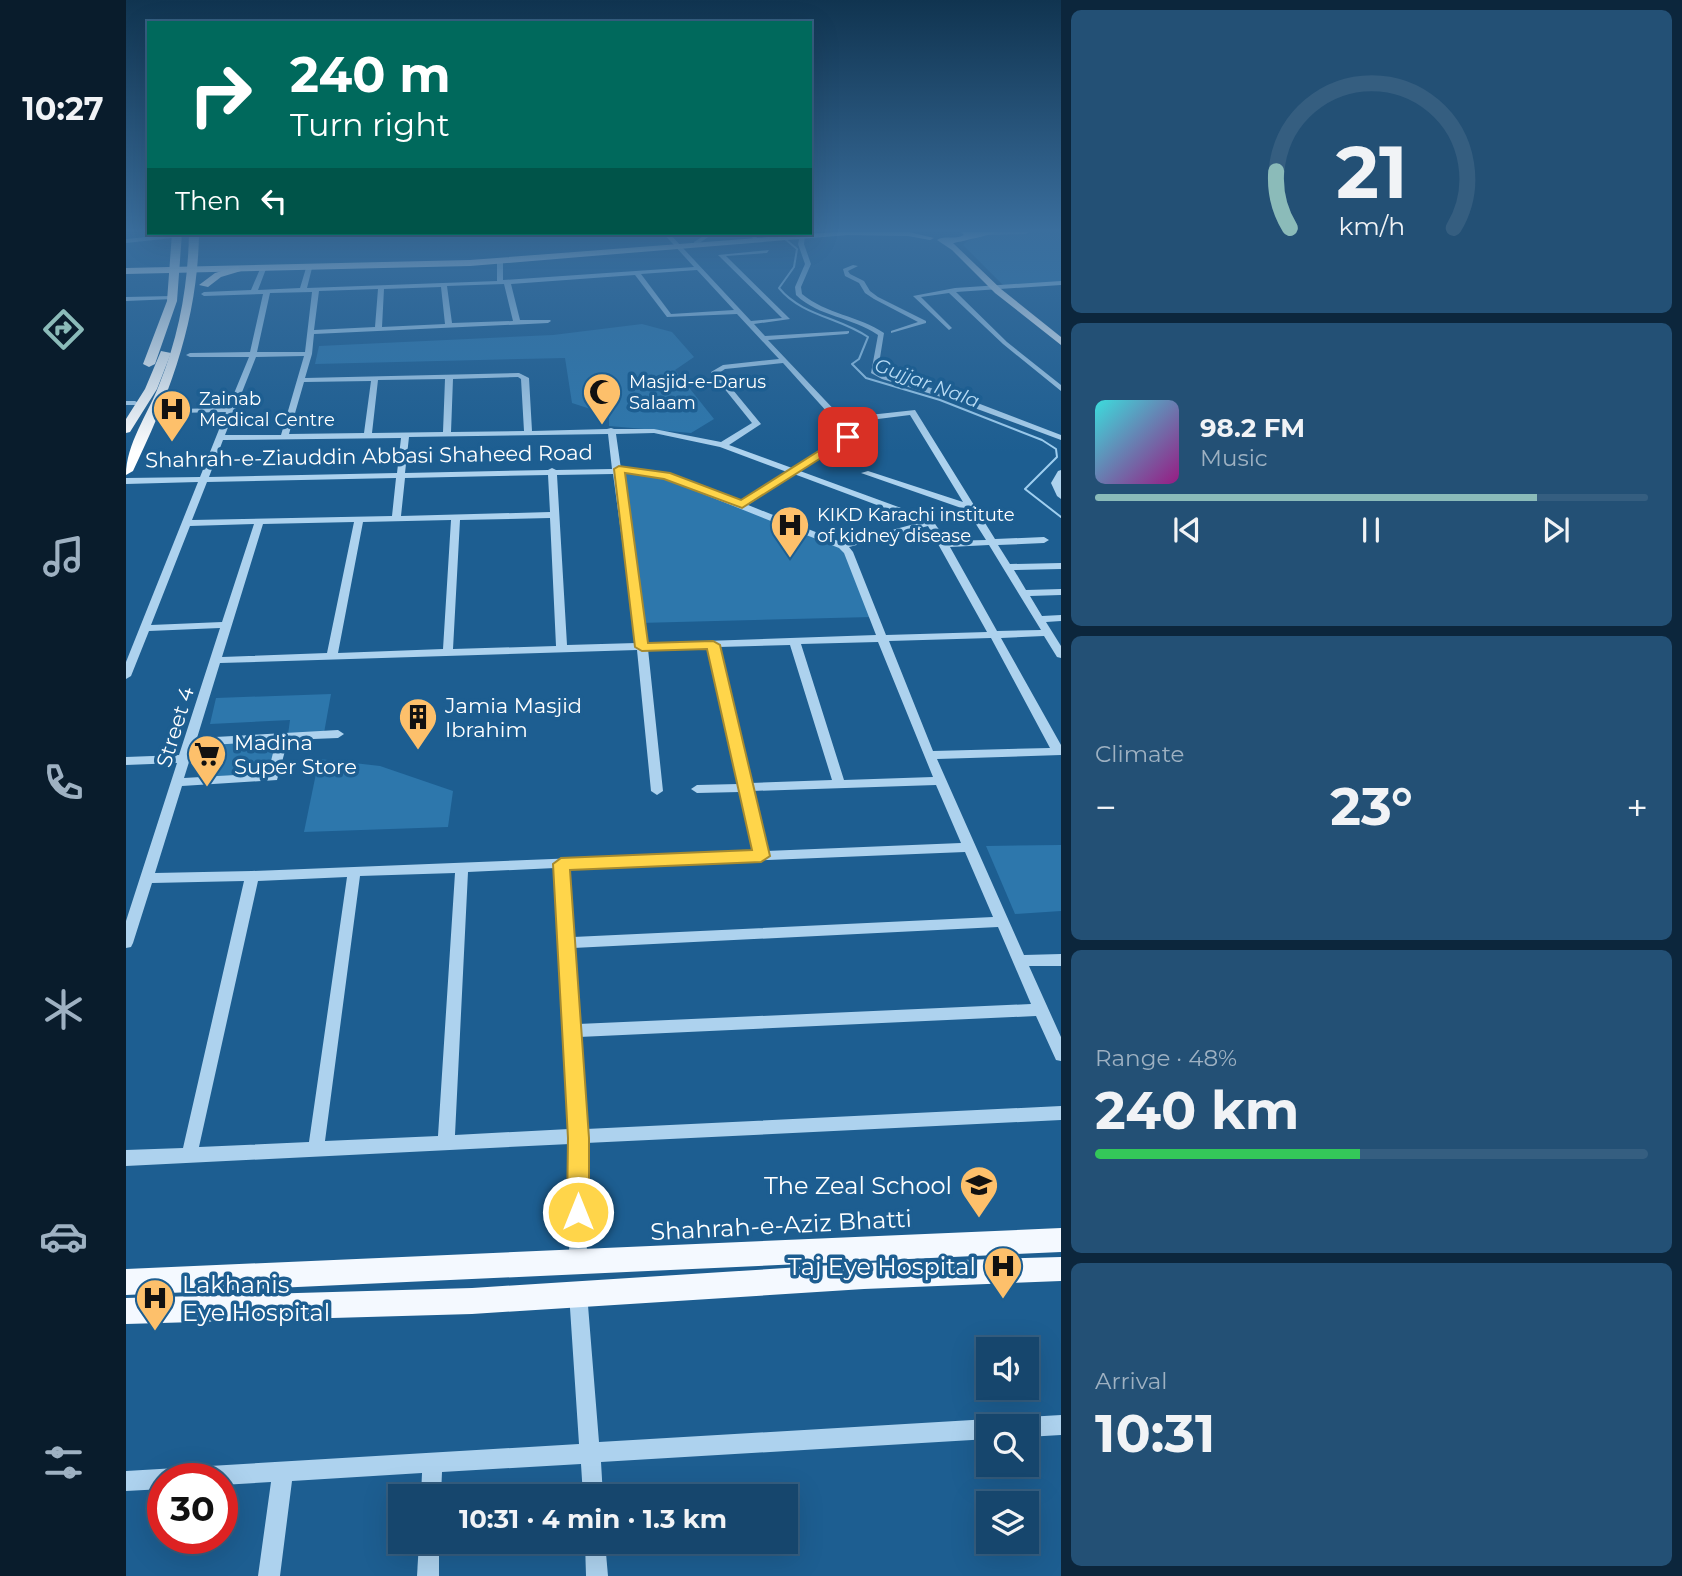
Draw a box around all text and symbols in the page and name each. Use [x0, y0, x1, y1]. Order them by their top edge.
text: 240 m [290, 45, 451, 104]
icon: right [175, 49, 266, 140]
text: 10:27 [22, 89, 104, 128]
text: Turn right [290, 105, 450, 144]
text: 21 [1336, 128, 1407, 216]
icon: left [255, 182, 293, 220]
text: Then [175, 185, 241, 217]
text: km/h [1338, 210, 1405, 240]
icon: directions [39, 305, 88, 354]
water label: Gujjar Nala [872, 353, 983, 413]
mosque icon: Masjid-e-Darus Salaam [581, 371, 623, 426]
place label: Masjid-e-Darus Salaam [629, 371, 766, 414]
hospital icon: Zainab Medical Centre [151, 388, 193, 443]
place label: Zainab Medical Centre [199, 388, 335, 431]
pin [818, 407, 878, 467]
text: 98.2 FM [1200, 412, 1305, 444]
icon: arrive [829, 418, 867, 456]
street label: Shahrah-e-Ziauddin Abbasi Shaheed Road [145, 440, 593, 472]
text: Music [1200, 444, 1268, 472]
hospital icon: KIKD Karachi institute of kidney disease [769, 504, 811, 559]
place label: KIKD Karachi institute of kidney disease [817, 504, 1015, 547]
icon: previous [1168, 511, 1206, 549]
icon: pause [1352, 511, 1390, 549]
icon: next [1537, 511, 1575, 549]
icon: music [39, 532, 88, 581]
street label: Street 4 [151, 684, 199, 770]
place label: Jamia Masjid Ibrahim [444, 693, 582, 742]
building icon: Jamia Masjid Ibrahim [397, 696, 439, 751]
place label: Madina Super Store [234, 730, 357, 779]
supermarket icon: Madina Super Store [186, 733, 228, 788]
text: Climate [1095, 740, 1184, 768]
icon: phone [39, 758, 88, 807]
text: 23° [1330, 775, 1413, 838]
text: − [1095, 784, 1117, 831]
text: + [1626, 784, 1648, 831]
icon: climate [39, 985, 88, 1034]
text: Range · 48% [1095, 1044, 1237, 1072]
text: 240 km [1095, 1079, 1299, 1142]
school or university icon: The Zeal School [958, 1164, 1000, 1219]
place label: The Zeal School [764, 1171, 952, 1200]
position arrow [541, 1175, 615, 1249]
street label: Shahrah-e-Aziz Bhatti [649, 1204, 913, 1246]
icon: car [39, 1212, 88, 1261]
hospital icon: Taj Eye Hospital [982, 1245, 1024, 1300]
place label: Taj Eye Hospital [788, 1252, 976, 1281]
place label: Lakhanis Eye Hospital [182, 1270, 330, 1327]
hospital icon: Lakhanis Eye Hospital [134, 1277, 176, 1332]
map controls [976, 1337, 1039, 1554]
button: sound [976, 1337, 1039, 1400]
text: Arrival [1095, 1367, 1168, 1395]
text: 10:31 [1095, 1402, 1215, 1465]
button: search [976, 1414, 1039, 1477]
icon: filters [39, 1438, 88, 1487]
speed limit sign: 30 [147, 1463, 238, 1554]
button: layers [976, 1491, 1039, 1554]
text: 10:31 · 4 min · 1.3 km [459, 1503, 727, 1535]

